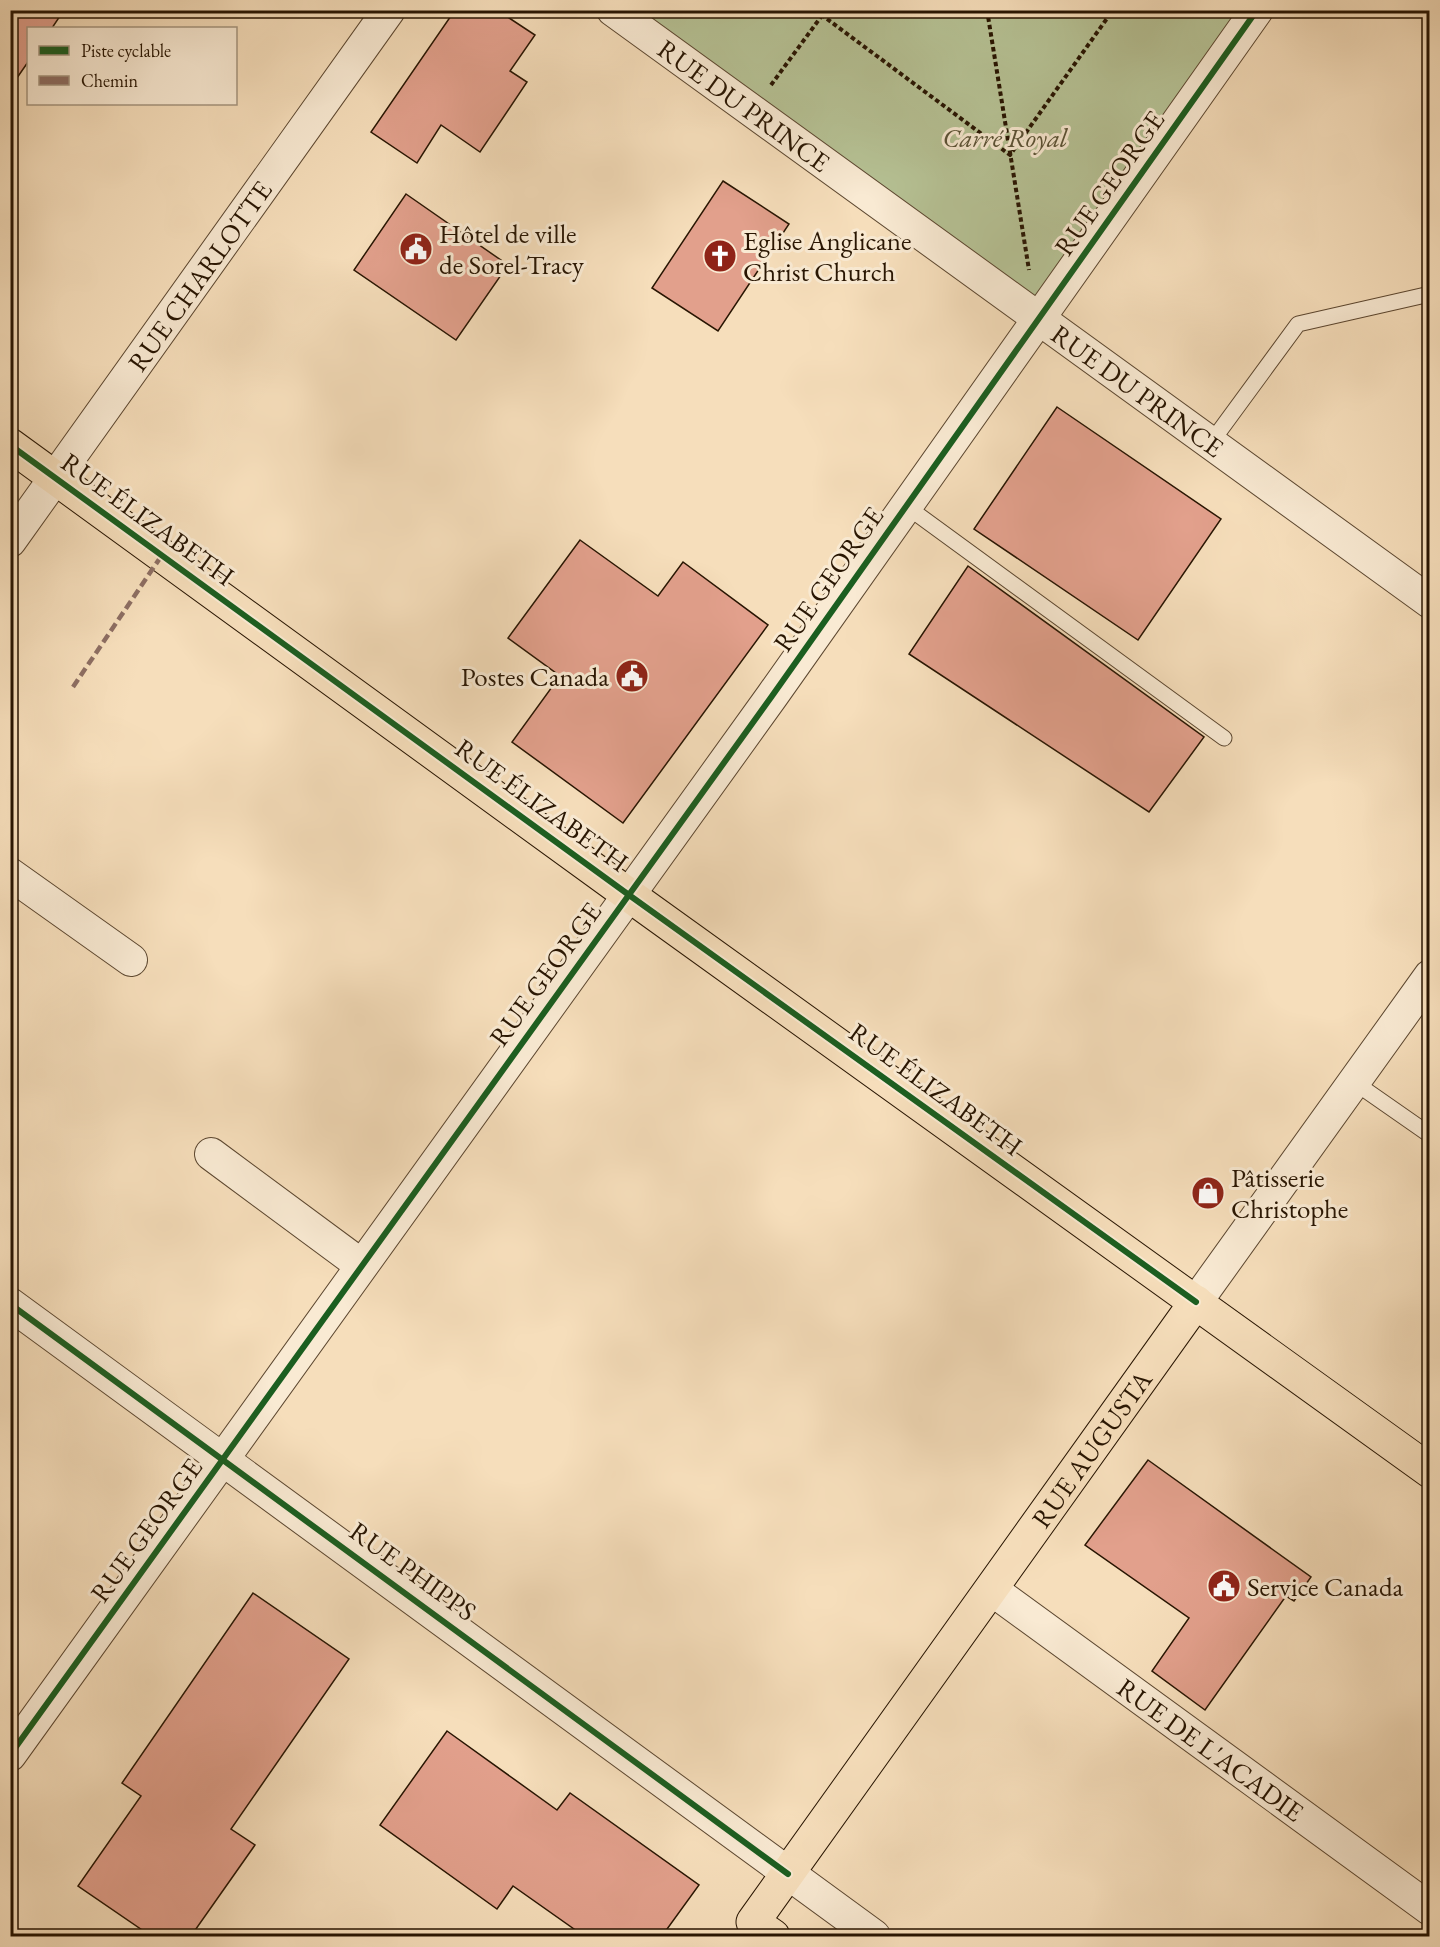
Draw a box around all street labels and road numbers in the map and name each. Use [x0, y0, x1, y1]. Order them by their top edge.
street label: RUE DU PRINCE [651, 31, 837, 179]
street label: RUE GEORGE [1046, 104, 1172, 262]
street label: RUE CHARLOTTE [119, 173, 279, 378]
street label: RUE DU PRINCE [1045, 316, 1231, 464]
street label: RUE ÉLIZABETH [54, 444, 242, 594]
street label: RUE GEORGE [765, 500, 891, 658]
street label: RUE ÉLIZABETH [448, 730, 636, 880]
street label: RUE GEORGE [481, 895, 609, 1053]
street label: RUE ÉLIZABETH [842, 1014, 1030, 1164]
street label: RUE AUGUSTA [1023, 1363, 1159, 1534]
street label: RUE GEORGE [82, 1451, 210, 1609]
street label: RUE PHIPPS [343, 1513, 483, 1629]
street label: RUE DE L'ACADIE [1111, 1670, 1311, 1829]

